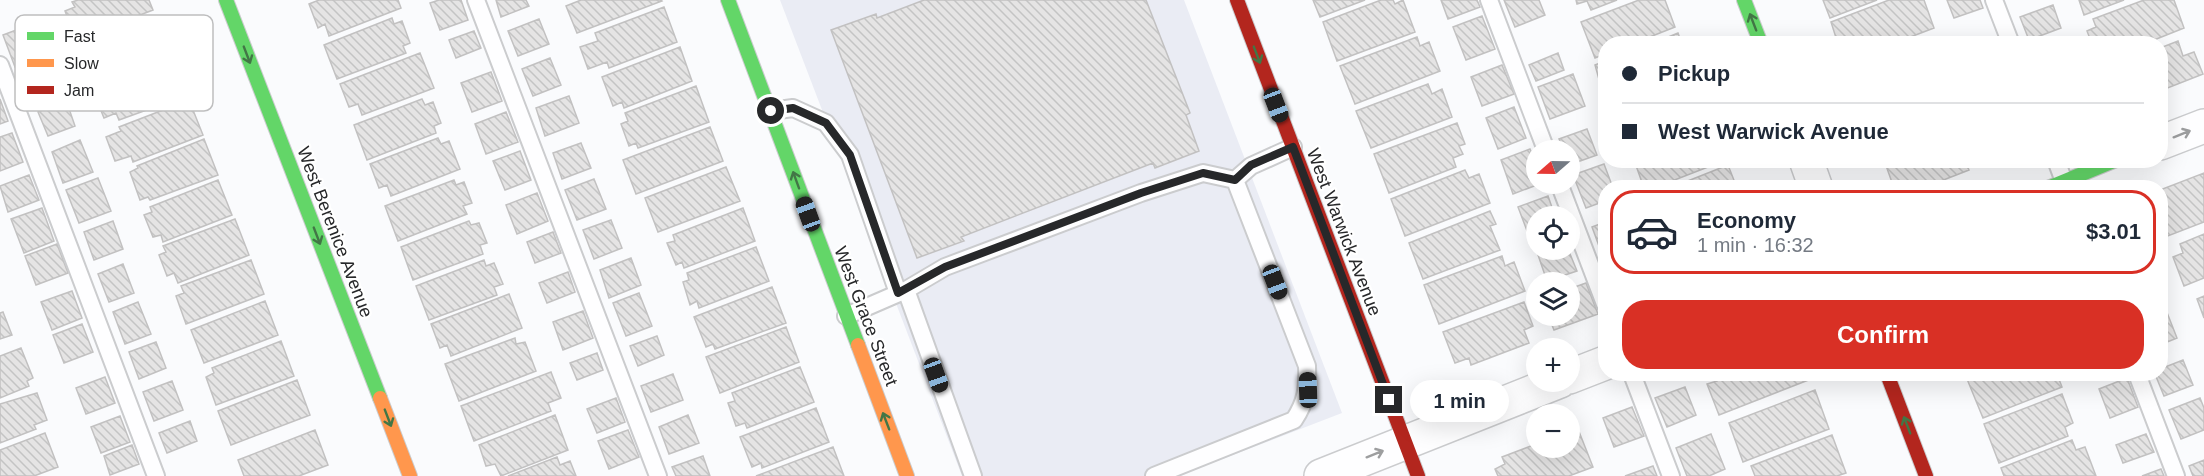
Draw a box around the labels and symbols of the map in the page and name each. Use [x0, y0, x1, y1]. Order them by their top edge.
one-way arrow [1746, 13, 1757, 32]
legend [15, 15, 213, 111]
text: Fast [64, 28, 96, 45]
one-way arrow [242, 45, 253, 63]
one-way arrow [1253, 45, 1264, 64]
text: Slow [64, 55, 99, 72]
text: Jam [64, 82, 94, 99]
car [1261, 85, 1291, 125]
route start [757, 97, 784, 124]
one-way arrow [2172, 128, 2191, 139]
north arrow [1526, 140, 1580, 194]
street label: West Berenice Avenue [293, 144, 377, 320]
street label: West Warwick Avenue [1303, 145, 1385, 319]
one-way arrow [789, 171, 800, 190]
car [793, 194, 823, 234]
one-way arrow [313, 227, 324, 245]
street label: West Grace Street [830, 243, 902, 389]
car [1260, 262, 1290, 302]
car [921, 355, 951, 395]
car [1298, 372, 1318, 408]
callout: 1 min [1410, 379, 1509, 421]
route end [1375, 386, 1402, 413]
one-way arrow [383, 408, 394, 427]
one-way arrow [880, 413, 891, 431]
one-way arrow [1900, 416, 1911, 435]
one-way arrow [1365, 448, 1384, 459]

